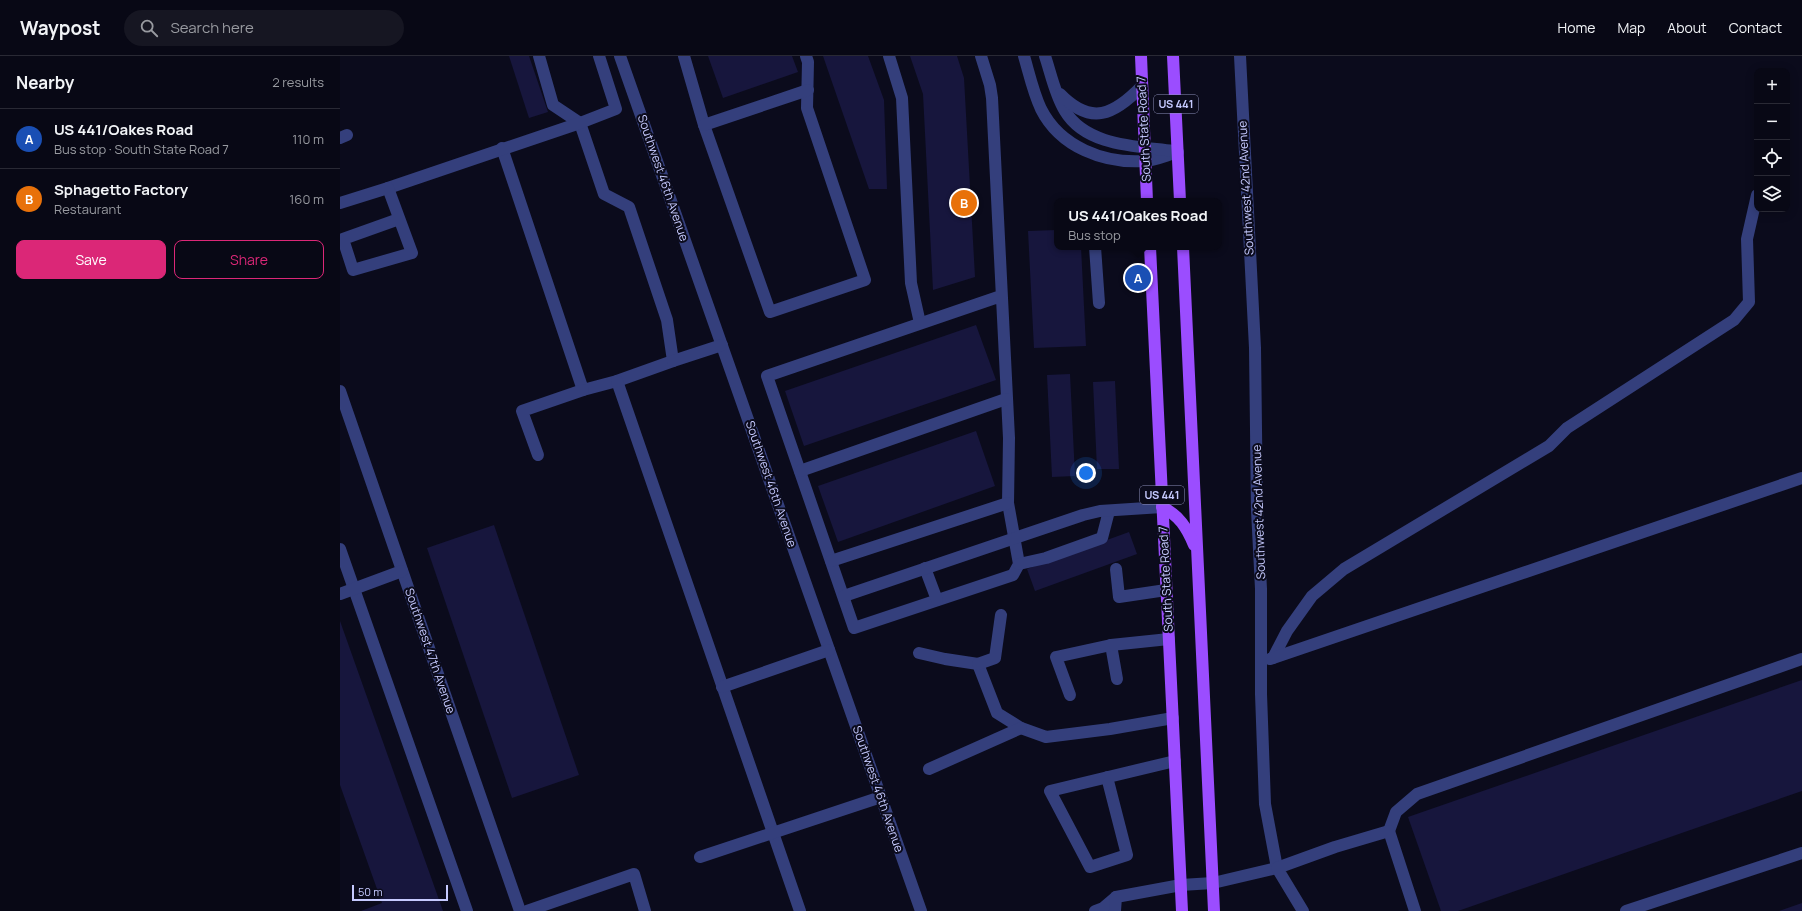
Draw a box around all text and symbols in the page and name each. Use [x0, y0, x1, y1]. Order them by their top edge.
search box [124, 10, 404, 46]
text: Waypost [20, 15, 100, 41]
icon: search [138, 17, 160, 39]
text: Search here [170, 17, 254, 38]
text: Home [1558, 18, 1595, 37]
text: Map [1617, 18, 1645, 37]
text: About [1667, 18, 1707, 37]
text: Contact [1729, 18, 1782, 37]
map controls [1754, 68, 1790, 212]
button: + [1754, 68, 1790, 104]
text: Nearby [16, 71, 74, 94]
text: 2 results [272, 73, 324, 91]
street label: South State Road 7 [1132, 76, 1155, 182]
road number: US 441 [1154, 95, 1198, 113]
button: − [1754, 104, 1790, 140]
street label: Southwest 46th Avenue [634, 112, 693, 243]
text: US 441/Oakes Road [54, 119, 193, 140]
street label: Southwest 42nd Avenue [1233, 120, 1258, 256]
text: A [25, 130, 33, 148]
text: 110 m [292, 130, 324, 148]
text: Bus stop · South State Road 7 [54, 140, 229, 158]
button: locate [1754, 140, 1790, 176]
button: layers [1754, 176, 1790, 212]
text: Sphagetto Factory [54, 179, 188, 200]
pin: B [951, 188, 977, 218]
text: B [25, 190, 33, 208]
text: 160 m [289, 190, 324, 208]
popup [1054, 198, 1222, 250]
text: Restaurant [54, 200, 121, 218]
text: US 441/Oakes Road [1068, 205, 1208, 226]
text: Bus stop [1068, 226, 1121, 244]
button: Save [16, 240, 166, 279]
button: Share [174, 240, 324, 279]
pin: A [1125, 263, 1151, 293]
street label: Southwest 46th Avenue [742, 418, 801, 549]
street label: Southwest 42nd Avenue [1248, 444, 1269, 580]
your location [1076, 463, 1096, 483]
road number: US 441 [1140, 486, 1184, 504]
street label: South State Road 7 [1154, 526, 1177, 632]
street label: Southwest 47th Avenue [401, 586, 460, 716]
street label: Southwest 46th Avenue [849, 723, 908, 854]
scale bar [352, 883, 448, 902]
text: 50 m [358, 884, 383, 899]

